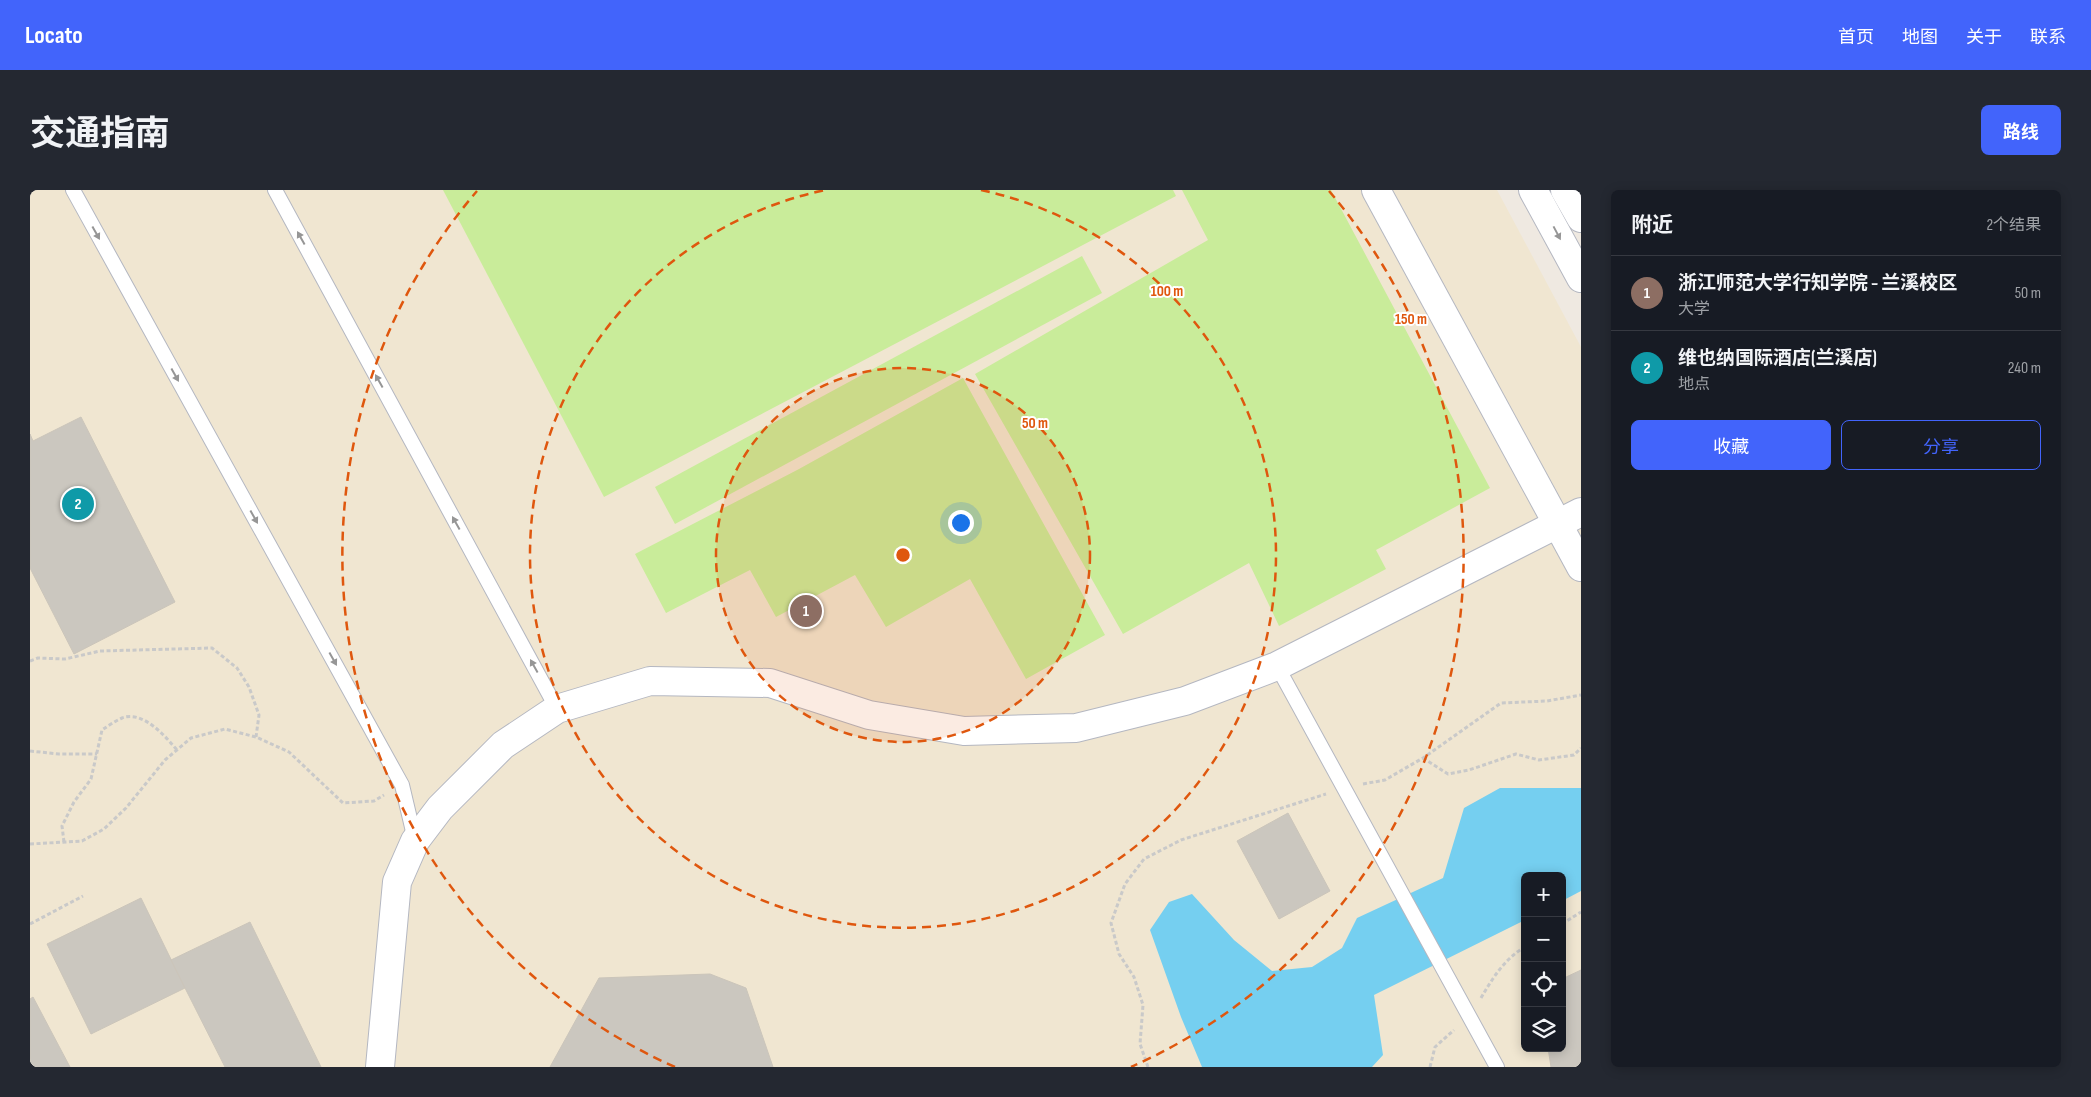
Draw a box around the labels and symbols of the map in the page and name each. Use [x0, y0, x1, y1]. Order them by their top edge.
one-way arrow [92, 226, 101, 239]
one-way arrow [1552, 226, 1561, 240]
one-way arrow [297, 231, 305, 245]
text: 100 m [1151, 282, 1183, 301]
text: 150 m [1395, 310, 1427, 329]
one-way arrow [171, 367, 179, 382]
one-way arrow [375, 373, 383, 388]
text: 50 m [1022, 414, 1048, 433]
pin: 2 [62, 485, 94, 523]
one-way arrow [250, 510, 258, 524]
your location [948, 510, 974, 536]
one-way arrow [452, 516, 460, 531]
centre of rings [894, 546, 912, 564]
pin: 1 [790, 592, 822, 630]
one-way arrow [328, 652, 337, 666]
one-way arrow [530, 659, 538, 674]

